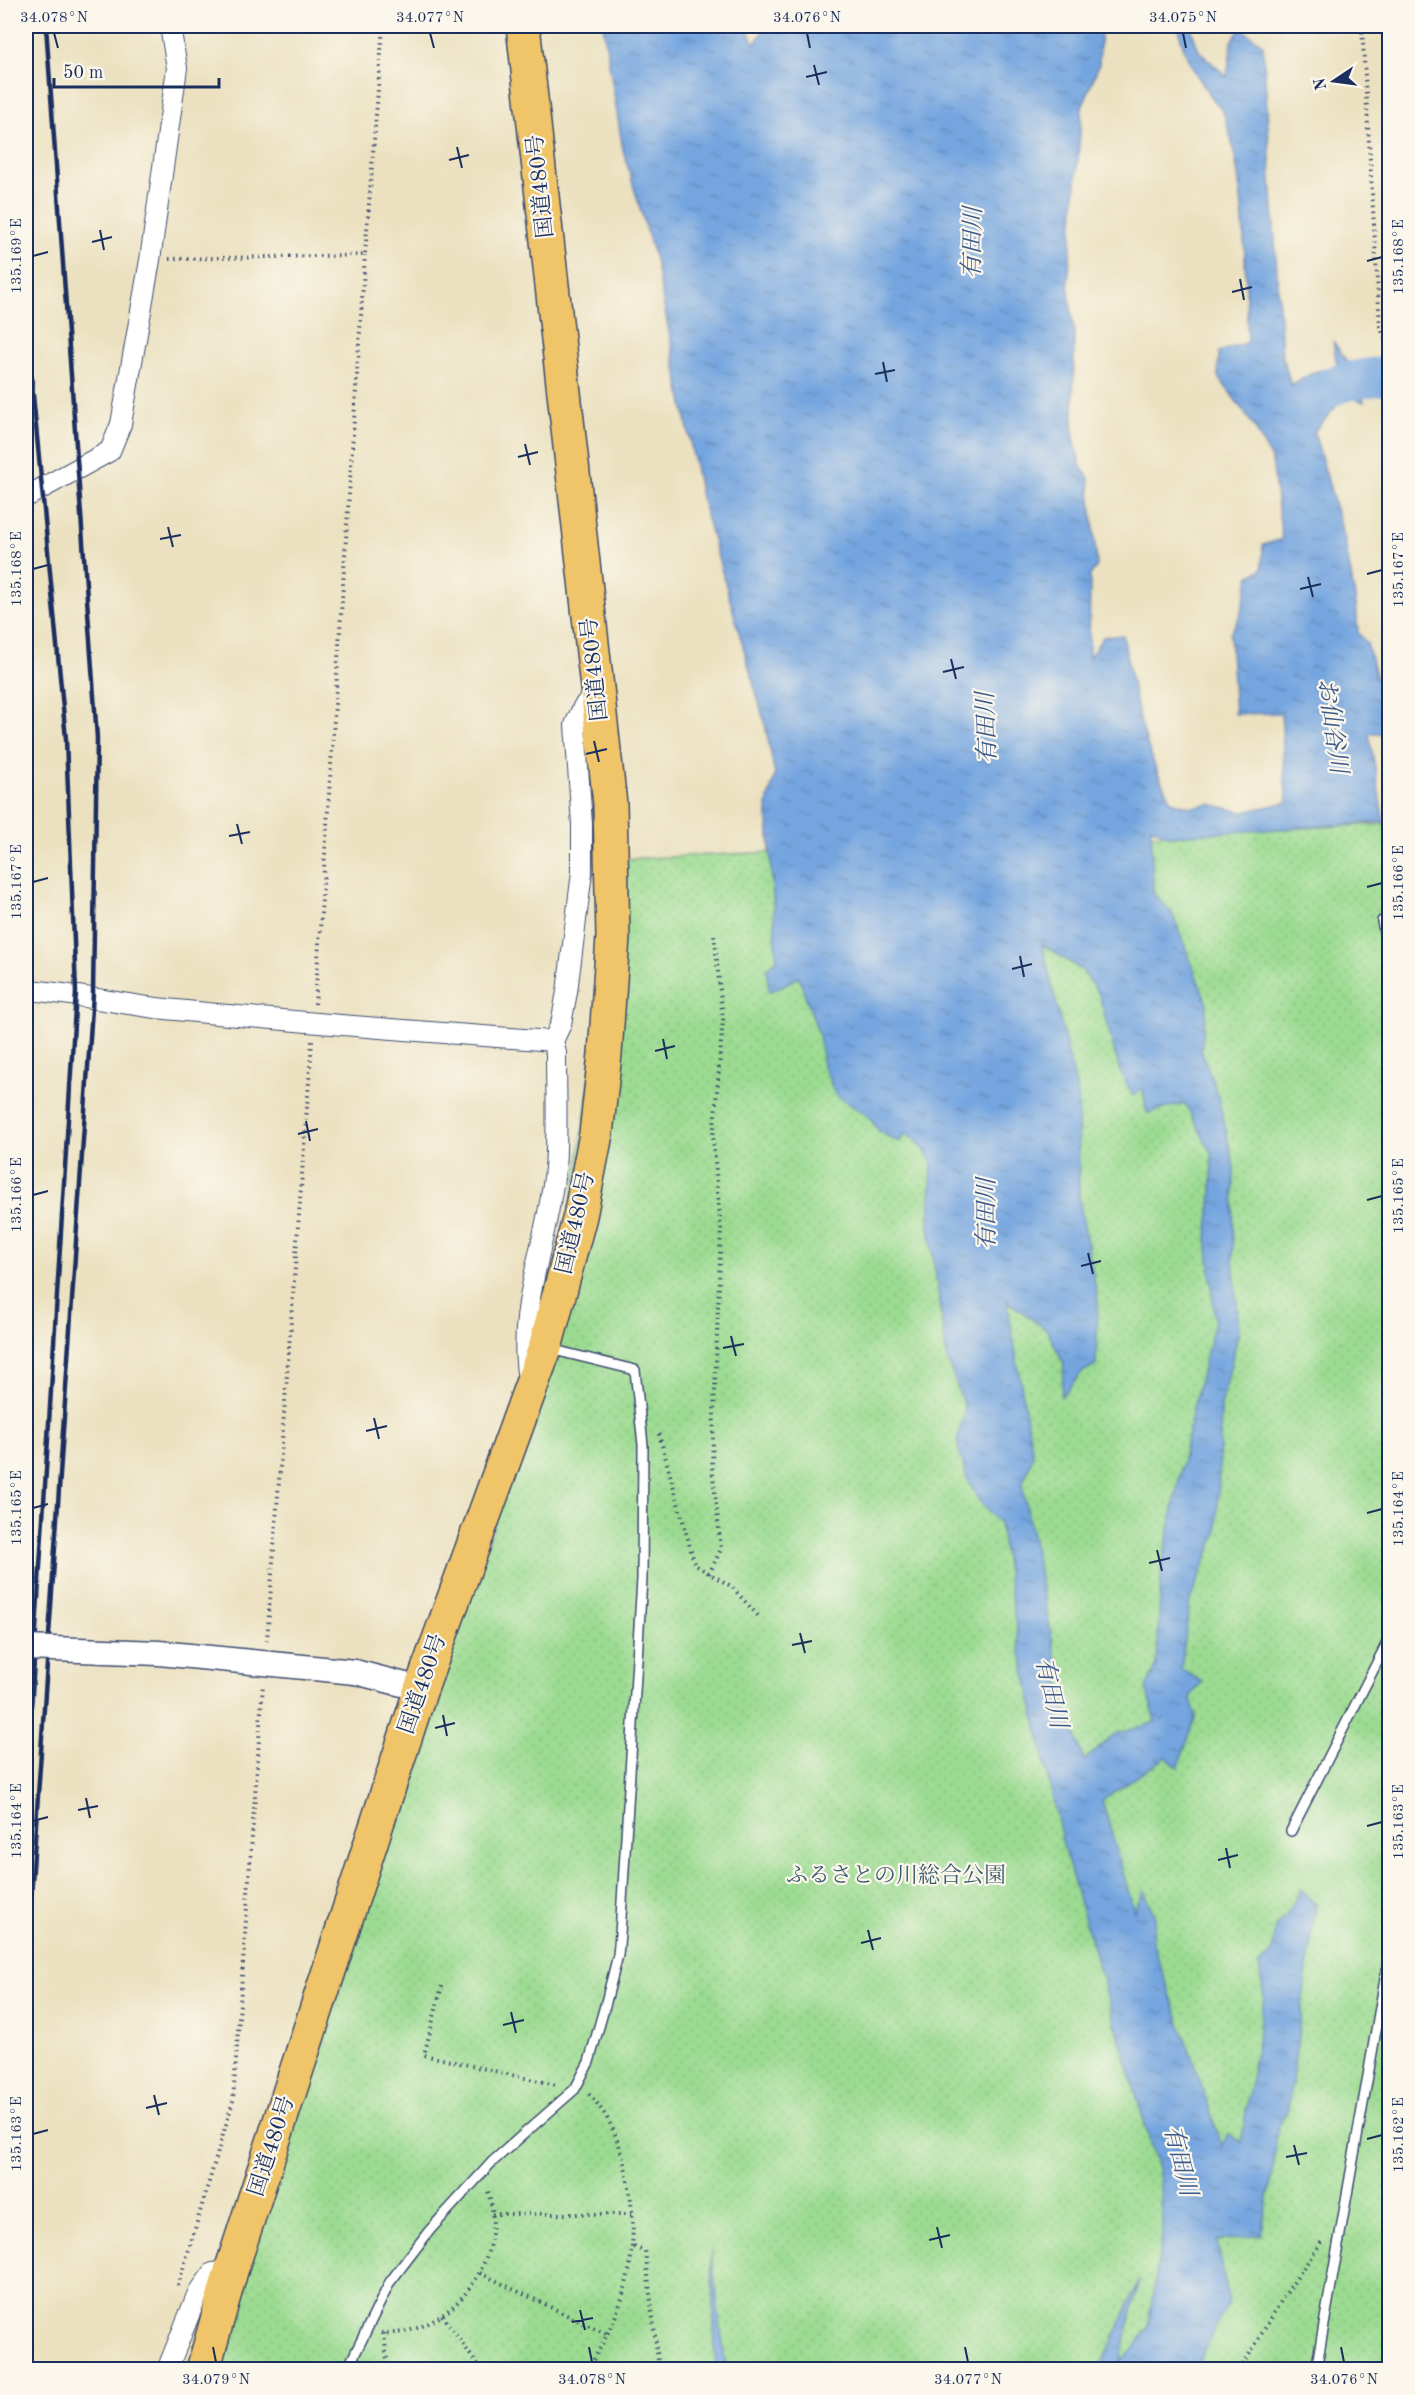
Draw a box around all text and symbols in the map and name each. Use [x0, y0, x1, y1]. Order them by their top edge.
text: 34.078°N [20, 11, 88, 26]
text: 34.077°N [396, 11, 464, 26]
text: 34.076°N [773, 11, 841, 26]
text: 34.075°N [1149, 11, 1217, 26]
scale bar [54, 51, 219, 89]
north arrow [1304, 51, 1364, 111]
text: 50 m [63, 64, 103, 82]
text: N [1312, 75, 1331, 92]
street label: 国道480号 [523, 133, 557, 239]
water label: 有田川 [958, 204, 987, 279]
text: 135.169°E [10, 218, 25, 294]
text: 135.168°E [1392, 219, 1407, 295]
text: 135.168°E [10, 531, 25, 607]
text: 135.167°E [1392, 532, 1407, 608]
street label: 国道480号 [577, 616, 611, 722]
water label: お仙谷川 [1312, 676, 1353, 778]
water label: 有田川 [972, 689, 1001, 765]
text: 135.167°E [10, 844, 25, 920]
text: 135.166°E [1392, 845, 1407, 921]
text: 135.166°E [10, 1157, 25, 1233]
text: 135.165°E [1392, 1158, 1407, 1234]
street label: 国道480号 [552, 1169, 598, 1276]
water label: 有田川 [973, 1175, 1000, 1250]
text: 135.165°E [10, 1470, 25, 1546]
text: 135.164°E [1392, 1471, 1407, 1547]
street label: 国道480号 [394, 1630, 450, 1737]
water label: 有田川 [1030, 1655, 1073, 1734]
text: 135.164°E [10, 1783, 25, 1859]
text: 135.163°E [1392, 1784, 1407, 1860]
park label: ふるさとの川総合公園 [786, 1863, 1006, 1887]
street label: 国道480号 [244, 2092, 299, 2199]
text: 135.163°E [10, 2096, 25, 2172]
text: 135.162°E [1392, 2097, 1407, 2173]
water label: 有田川 [1159, 2122, 1203, 2202]
text: 34.079°N [182, 2373, 250, 2388]
text: 34.078°N [558, 2373, 626, 2388]
text: 34.077°N [934, 2373, 1002, 2388]
text: 34.076°N [1310, 2373, 1378, 2388]

